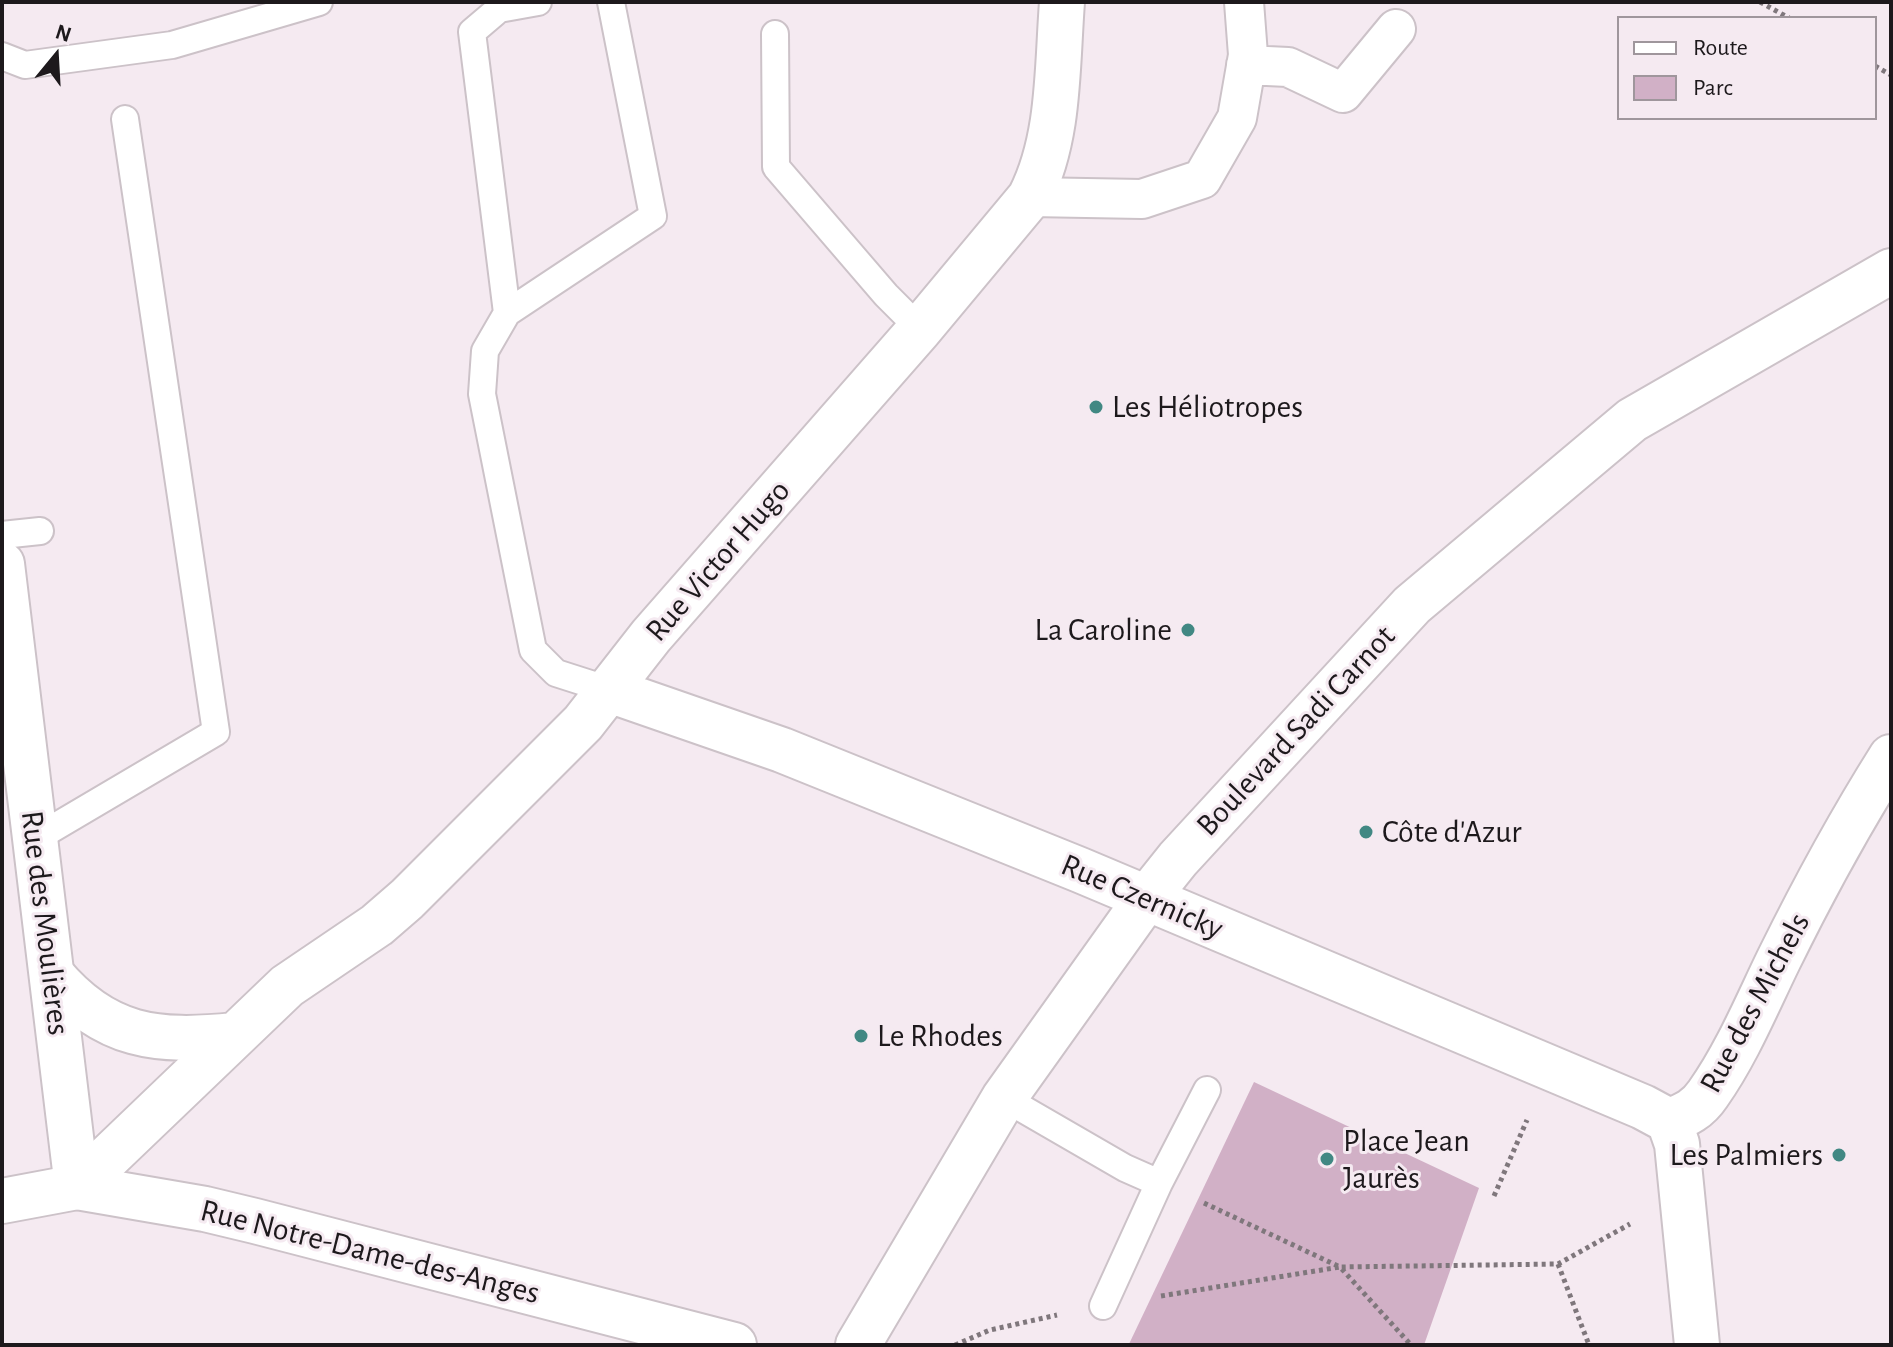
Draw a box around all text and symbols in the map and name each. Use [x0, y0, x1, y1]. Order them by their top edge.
north arrow [16, 16, 96, 96]
legend [1617, 16, 1877, 120]
text: N [53, 20, 74, 46]
text: Route [1693, 36, 1748, 60]
text: Parc [1693, 76, 1733, 100]
place label: Les Héliotropes [1112, 388, 1303, 426]
marker: Les Héliotropes [1087, 398, 1105, 416]
street label: Rue Victor Hugo [637, 472, 799, 650]
place label: La Caroline [1035, 611, 1172, 649]
street label: Boulevard Sadi Carnot [1189, 618, 1403, 844]
marker: La Caroline [1179, 621, 1197, 639]
street label: Rue des Moulières [12, 809, 78, 1037]
place label: Côte d'Azur [1382, 813, 1521, 851]
marker: Côte d'Azur [1357, 823, 1375, 841]
street label: Rue Czernicky [1055, 846, 1229, 948]
street label: Rue des Michels [1691, 906, 1819, 1100]
place label: Le Rhodes [877, 1017, 1003, 1055]
marker: Le Rhodes [852, 1027, 870, 1045]
place label: Place Jean Jaurès [1343, 1122, 1470, 1197]
place label: Les Palmiers [1669, 1136, 1823, 1174]
marker: Les Palmiers [1830, 1146, 1848, 1164]
marker: Place Jean Jaurès [1318, 1150, 1336, 1168]
street label: Rue Notre-Dame-des-Anges [196, 1191, 544, 1313]

